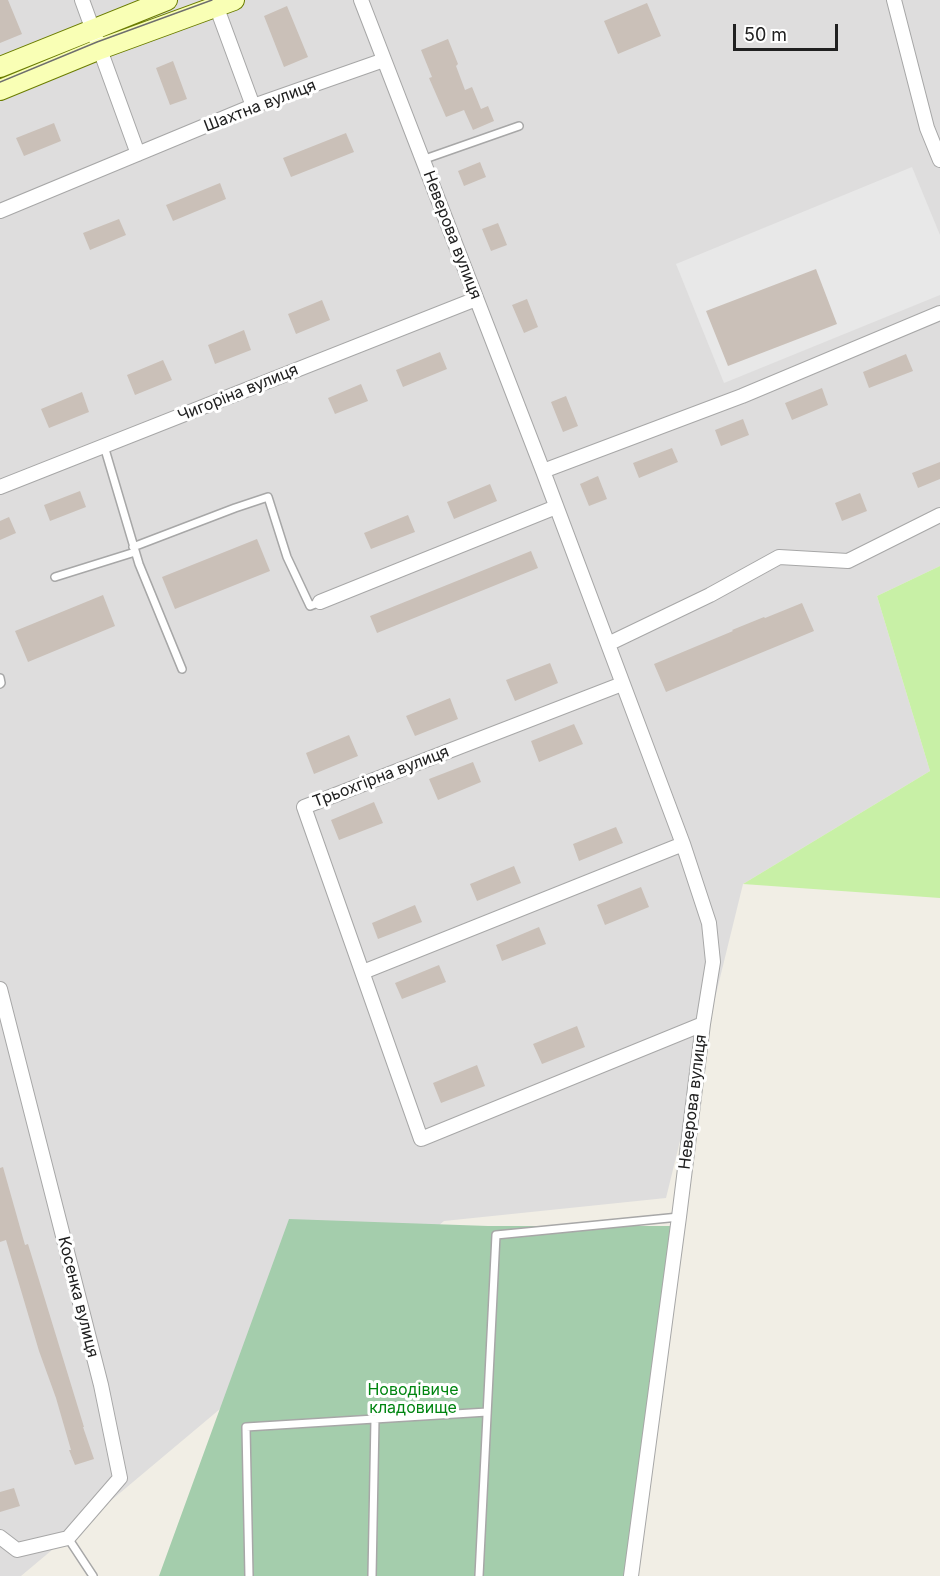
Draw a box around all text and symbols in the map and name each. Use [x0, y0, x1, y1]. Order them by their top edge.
scale bar [736, 12, 841, 50]
text: 50 m [744, 24, 787, 45]
street label: Шахтна вулиця [201, 76, 319, 136]
street label: Неверова вулиця [419, 168, 485, 302]
street label: Чигоріна вулиця [175, 360, 301, 426]
street label: Трьохгірна вулиця [310, 742, 452, 812]
street label: Неверова вулиця [675, 1033, 711, 1171]
street label: Косенка вулиця [54, 1234, 102, 1360]
park label: Новодівиче кладовище [367, 1380, 459, 1418]

